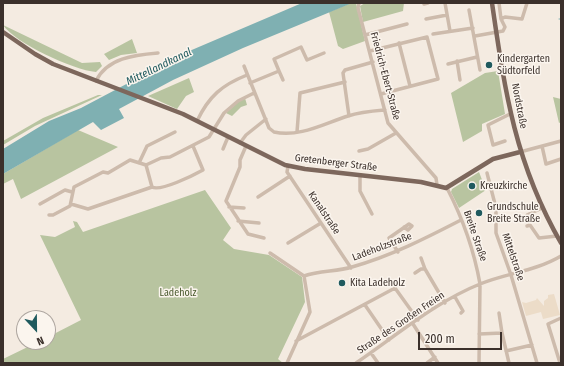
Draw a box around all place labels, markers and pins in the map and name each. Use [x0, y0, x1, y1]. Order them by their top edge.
place label: Kindergarten Südtorfeld [497, 53, 550, 76]
marker: Kindergarten Südtorfeld [484, 60, 494, 70]
place label: Kreuzkirche [480, 180, 527, 192]
marker: Kreuzkirche [467, 181, 477, 191]
place label: Grundschule Breite Straße [487, 201, 540, 224]
marker: Grundschule Breite Straße [474, 208, 484, 218]
place label: Kita Ladeholz [350, 277, 405, 289]
marker: Kita Ladeholz [337, 278, 347, 288]

